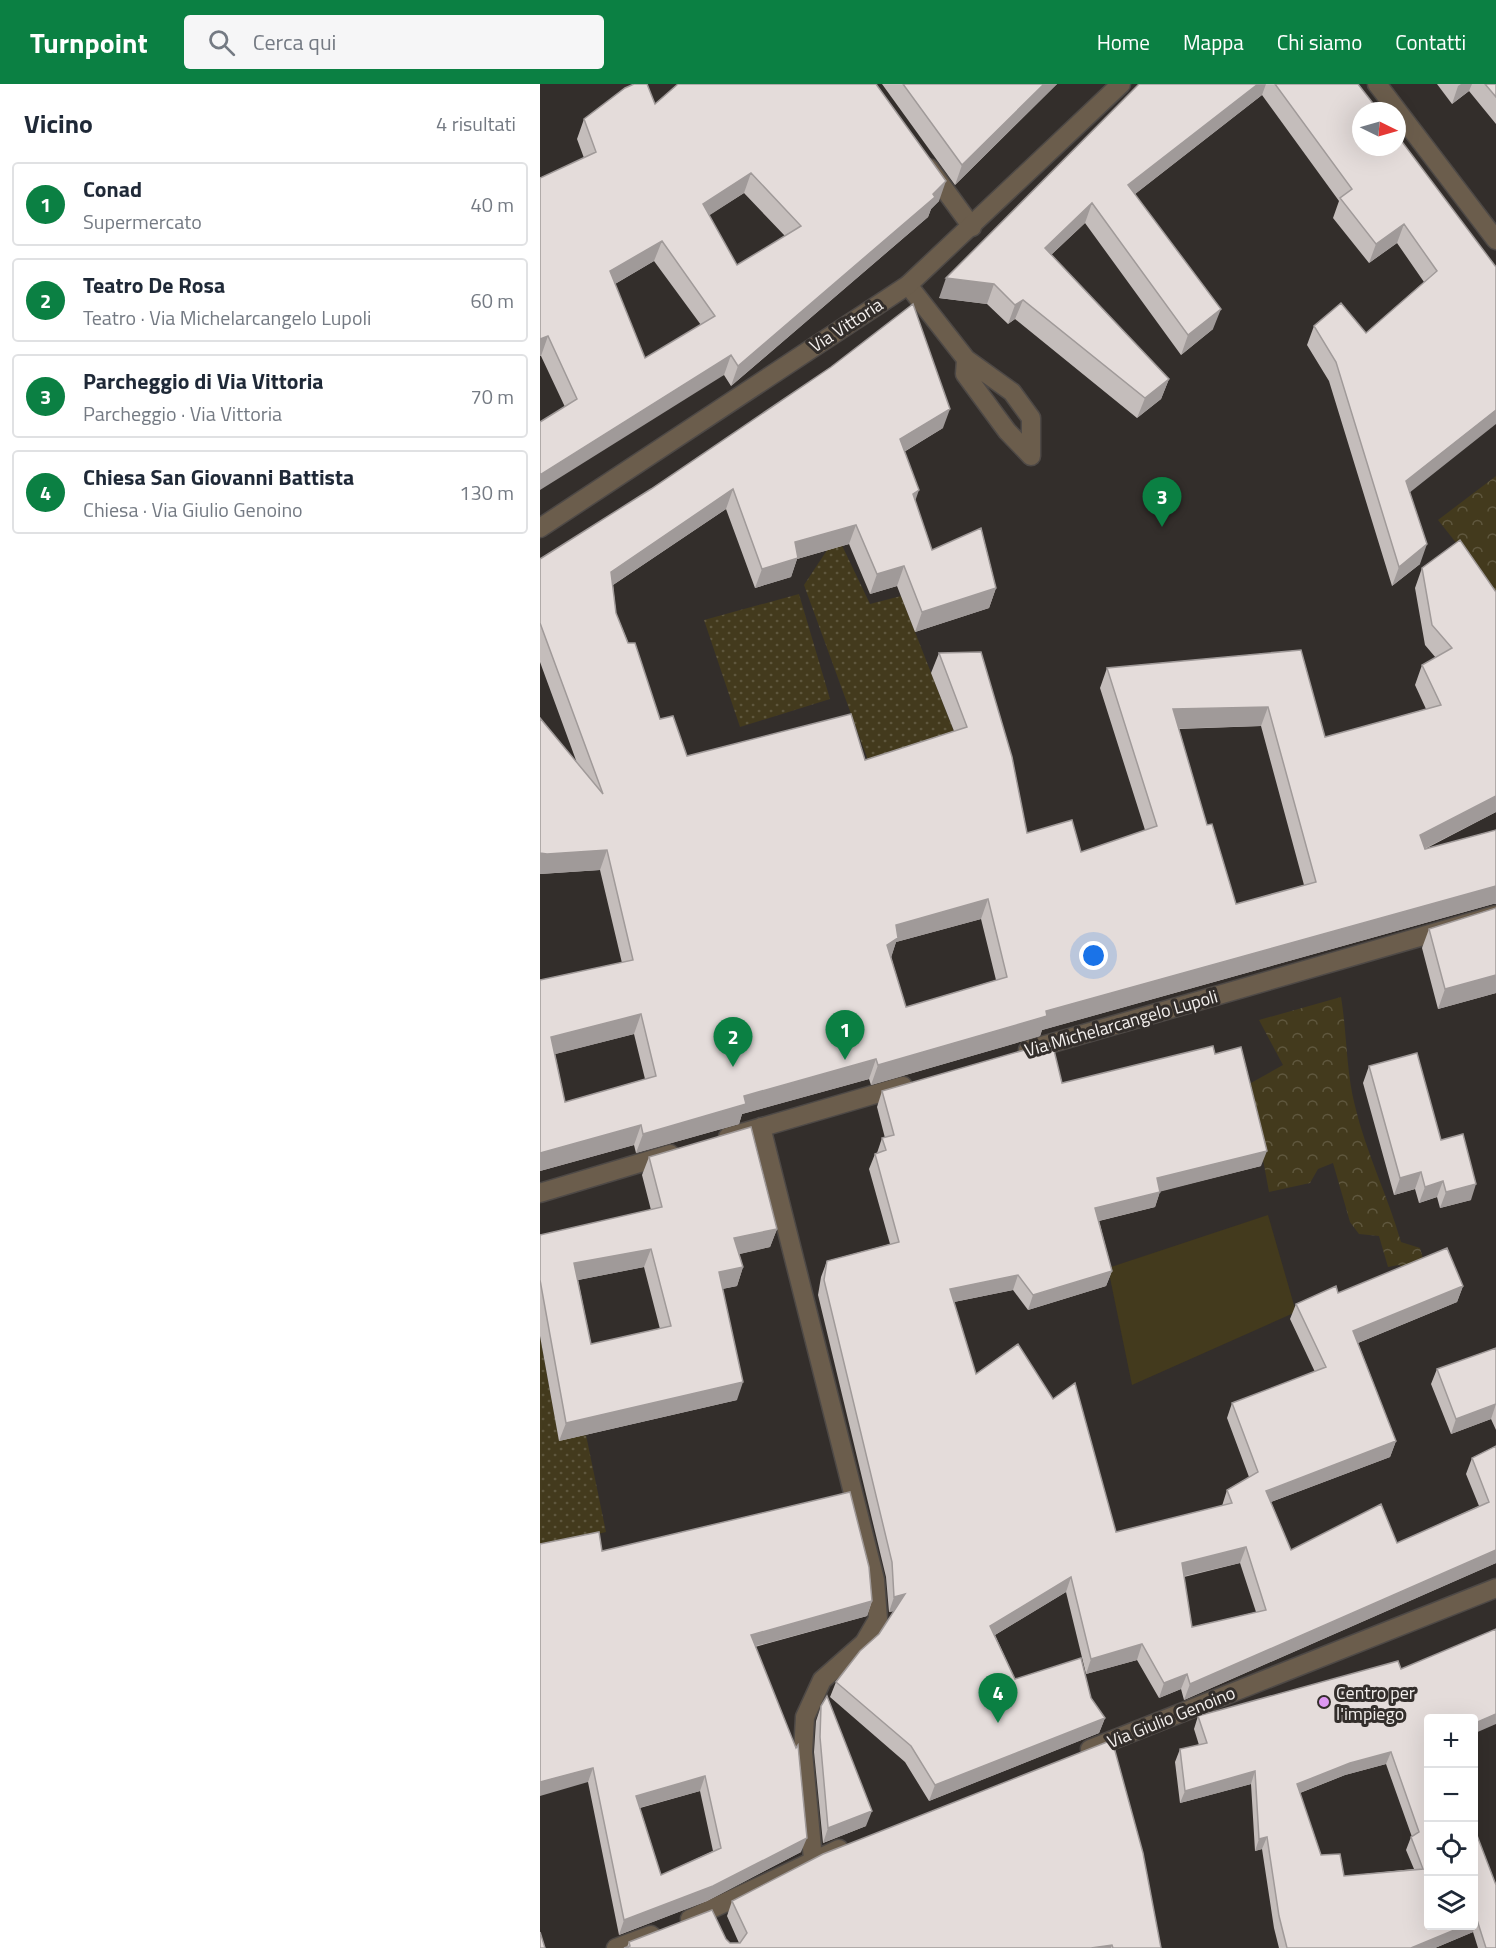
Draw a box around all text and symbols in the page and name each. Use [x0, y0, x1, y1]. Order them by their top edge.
search box [184, 15, 604, 69]
text: Turnpoint [30, 21, 148, 64]
text: Cerca qui [253, 25, 336, 59]
icon: search [205, 26, 238, 59]
text: Home [1097, 26, 1150, 58]
text: Mappa [1183, 26, 1244, 58]
text: Chi siamo [1277, 26, 1362, 58]
text: Contatti [1395, 26, 1466, 58]
north arrow [1352, 102, 1406, 156]
text: Vicino [24, 104, 93, 143]
text: 4 risultati [436, 108, 516, 139]
text: Conad [83, 172, 142, 206]
text: 1 [40, 189, 51, 220]
text: 40 m [470, 189, 514, 220]
text: Supermercato [83, 206, 202, 237]
text: Teatro De Rosa [83, 268, 225, 302]
text: 2 [40, 285, 51, 316]
text: 60 m [470, 285, 514, 316]
street label: Via Vittoria [804, 291, 888, 359]
text: Teatro · Via Michelarcangelo Lupoli [83, 302, 371, 333]
text: Parcheggio di Via Vittoria [83, 364, 324, 398]
text: 3 [40, 381, 51, 412]
text: 70 m [470, 381, 514, 412]
text: Parcheggio · Via Vittoria [83, 398, 282, 429]
text: Chiesa San Giovanni Battista [83, 460, 354, 494]
text: 4 [40, 477, 51, 508]
text: 130 m [459, 477, 514, 508]
pin: 3 [1142, 478, 1182, 527]
text: Chiesa · Via Giulio Genoino [83, 494, 303, 525]
your location [1079, 941, 1108, 970]
street label: Via Michelarcangelo Lupoli [1021, 982, 1221, 1064]
pin: 1 [826, 1010, 864, 1060]
pin: 2 [714, 1018, 752, 1067]
pin: 4 [978, 1674, 1018, 1723]
street label: Via Giulio Genoino [1103, 1679, 1239, 1755]
place label: Centro per l'impiego [1336, 1679, 1415, 1727]
marker: Centro per l'impiego [1317, 1695, 1331, 1709]
map controls [1424, 1714, 1478, 1930]
button: + [1424, 1714, 1478, 1768]
button: − [1424, 1768, 1478, 1822]
button: locate [1424, 1822, 1478, 1876]
button: layers [1424, 1876, 1478, 1930]

